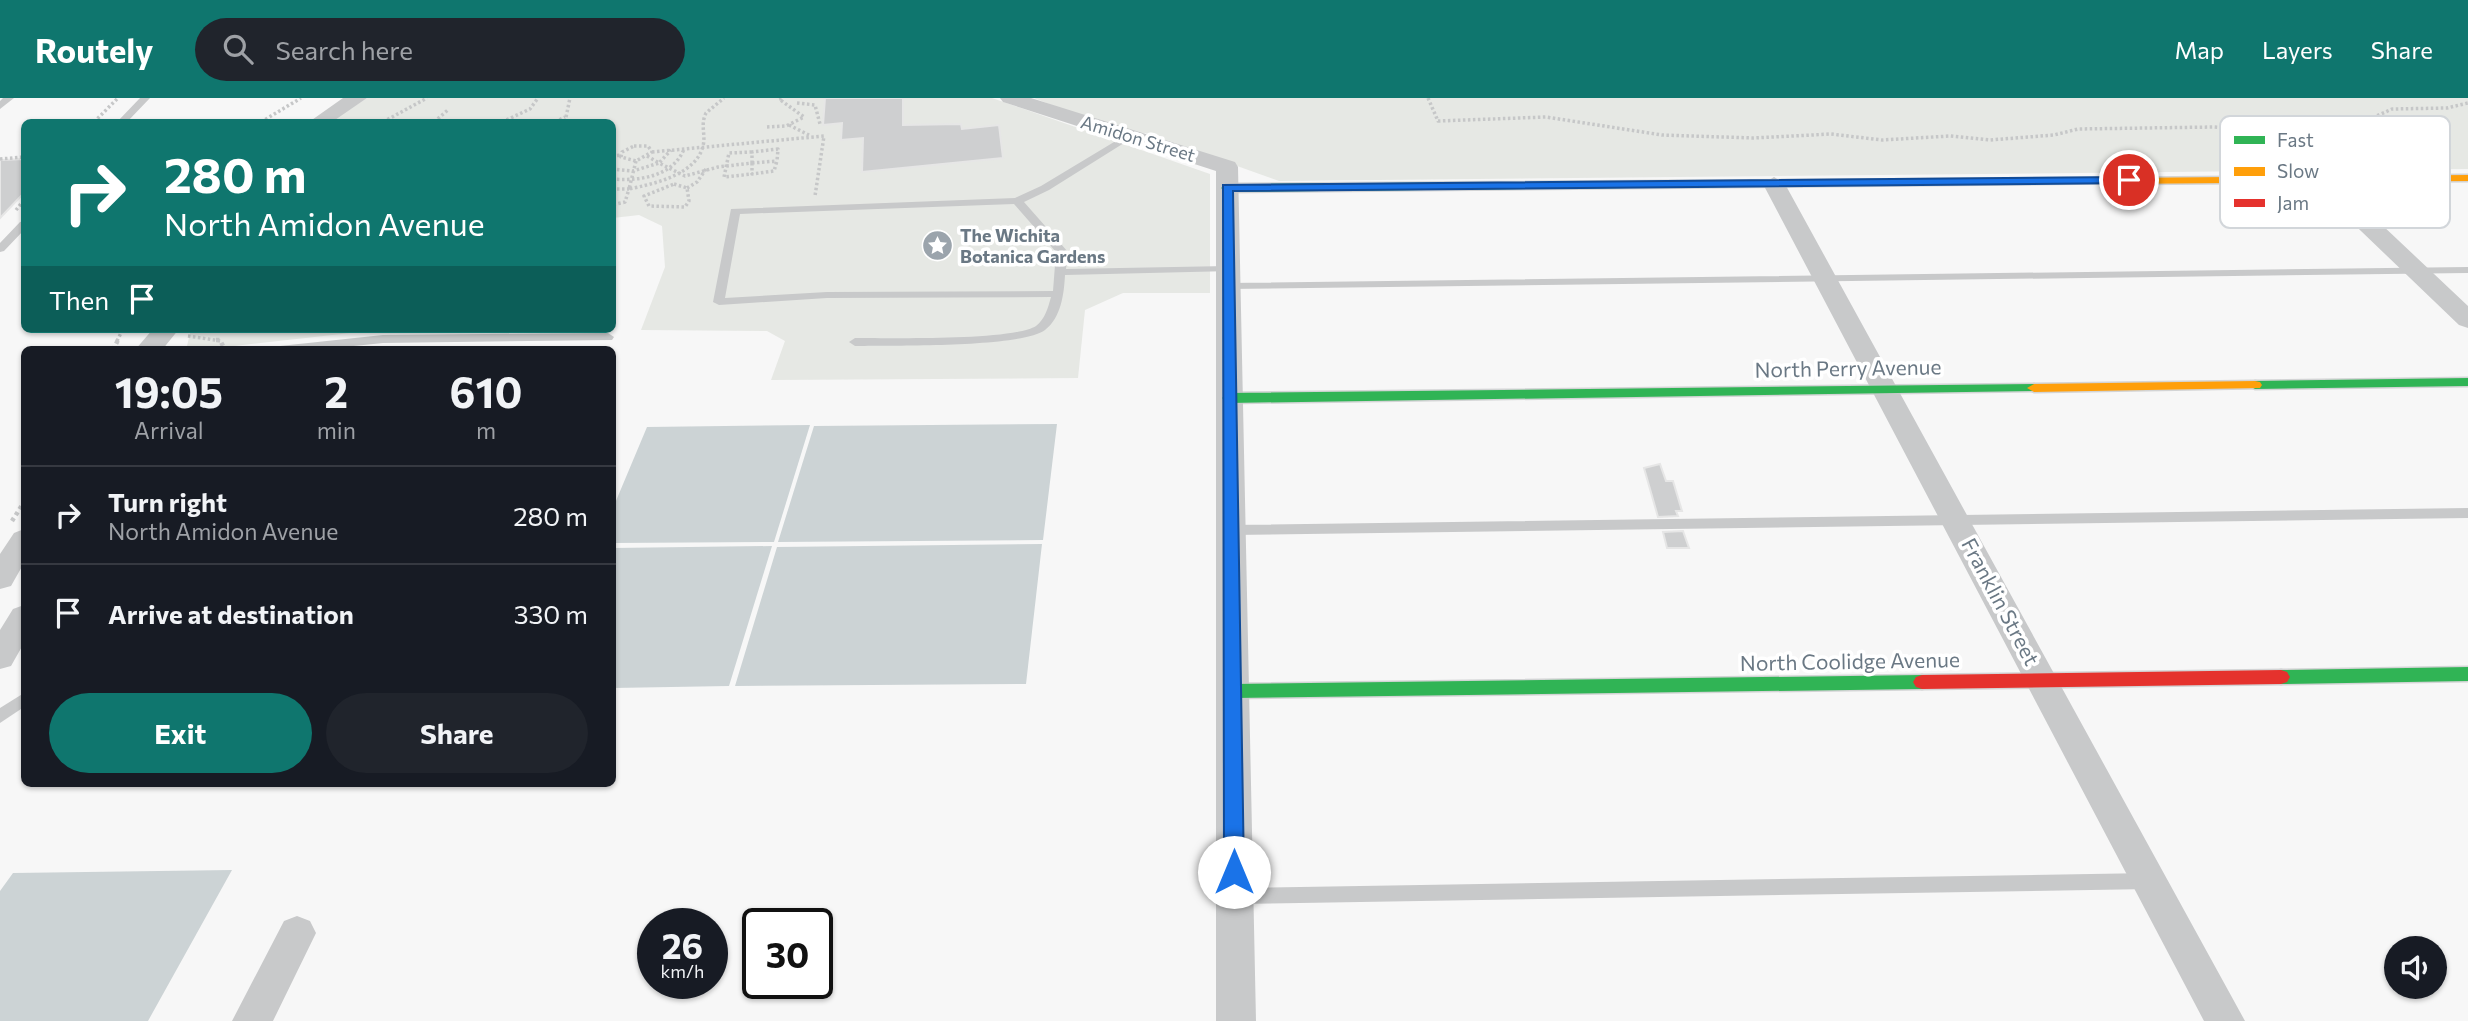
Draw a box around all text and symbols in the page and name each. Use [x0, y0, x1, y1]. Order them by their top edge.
search box [195, 18, 685, 81]
text: Routely [35, 29, 153, 70]
icon: search [219, 30, 257, 68]
text: Search here [275, 34, 413, 65]
text: Map [2175, 35, 2224, 64]
text: Layers [2262, 35, 2333, 64]
text: Share [2371, 35, 2433, 64]
street label: Amidon Street [1078, 110, 1198, 166]
legend [2220, 116, 2450, 228]
text: Fast [2277, 128, 2314, 151]
text: 280 m [164, 143, 307, 203]
icon: right [49, 147, 140, 238]
pin [2099, 150, 2159, 210]
text: Slow [2277, 159, 2319, 182]
icon: arrive [2110, 161, 2148, 199]
text: Jam [2277, 191, 2309, 214]
text: North Amidon Avenue [164, 203, 485, 243]
place label: The Wichita Botanica Gardens [960, 224, 1105, 267]
place icon: The Wichita Botanica Gardens [920, 229, 954, 263]
icon: arrive [123, 280, 161, 318]
text: Then [49, 284, 109, 315]
street label: North Perry Avenue [1754, 353, 1942, 382]
text: 19:05 [115, 365, 223, 417]
text: 2 [324, 365, 348, 417]
text: 610 [450, 365, 522, 417]
text: Arrival [134, 416, 204, 444]
text: min [317, 416, 356, 444]
text: m [476, 416, 496, 444]
text: Turn right [108, 486, 227, 517]
icon: right [49, 496, 87, 534]
text: 280 m [513, 500, 588, 531]
text: North Amidon Avenue [108, 517, 338, 545]
street label: Franklin Street [1957, 533, 2045, 669]
icon: arrive [49, 594, 87, 632]
text: Arrive at destination [108, 598, 354, 629]
text: 330 m [514, 598, 588, 629]
street label: North Coolidge Avenue [1740, 646, 1960, 675]
button: Exit [49, 693, 312, 773]
button: Share [326, 693, 588, 773]
position arrow [1197, 835, 1271, 909]
speed limit sign: 30 [742, 908, 833, 999]
text: 26 [662, 923, 703, 966]
map controls [2384, 936, 2447, 999]
button: sound [2384, 936, 2447, 999]
text: km/h [661, 960, 704, 982]

